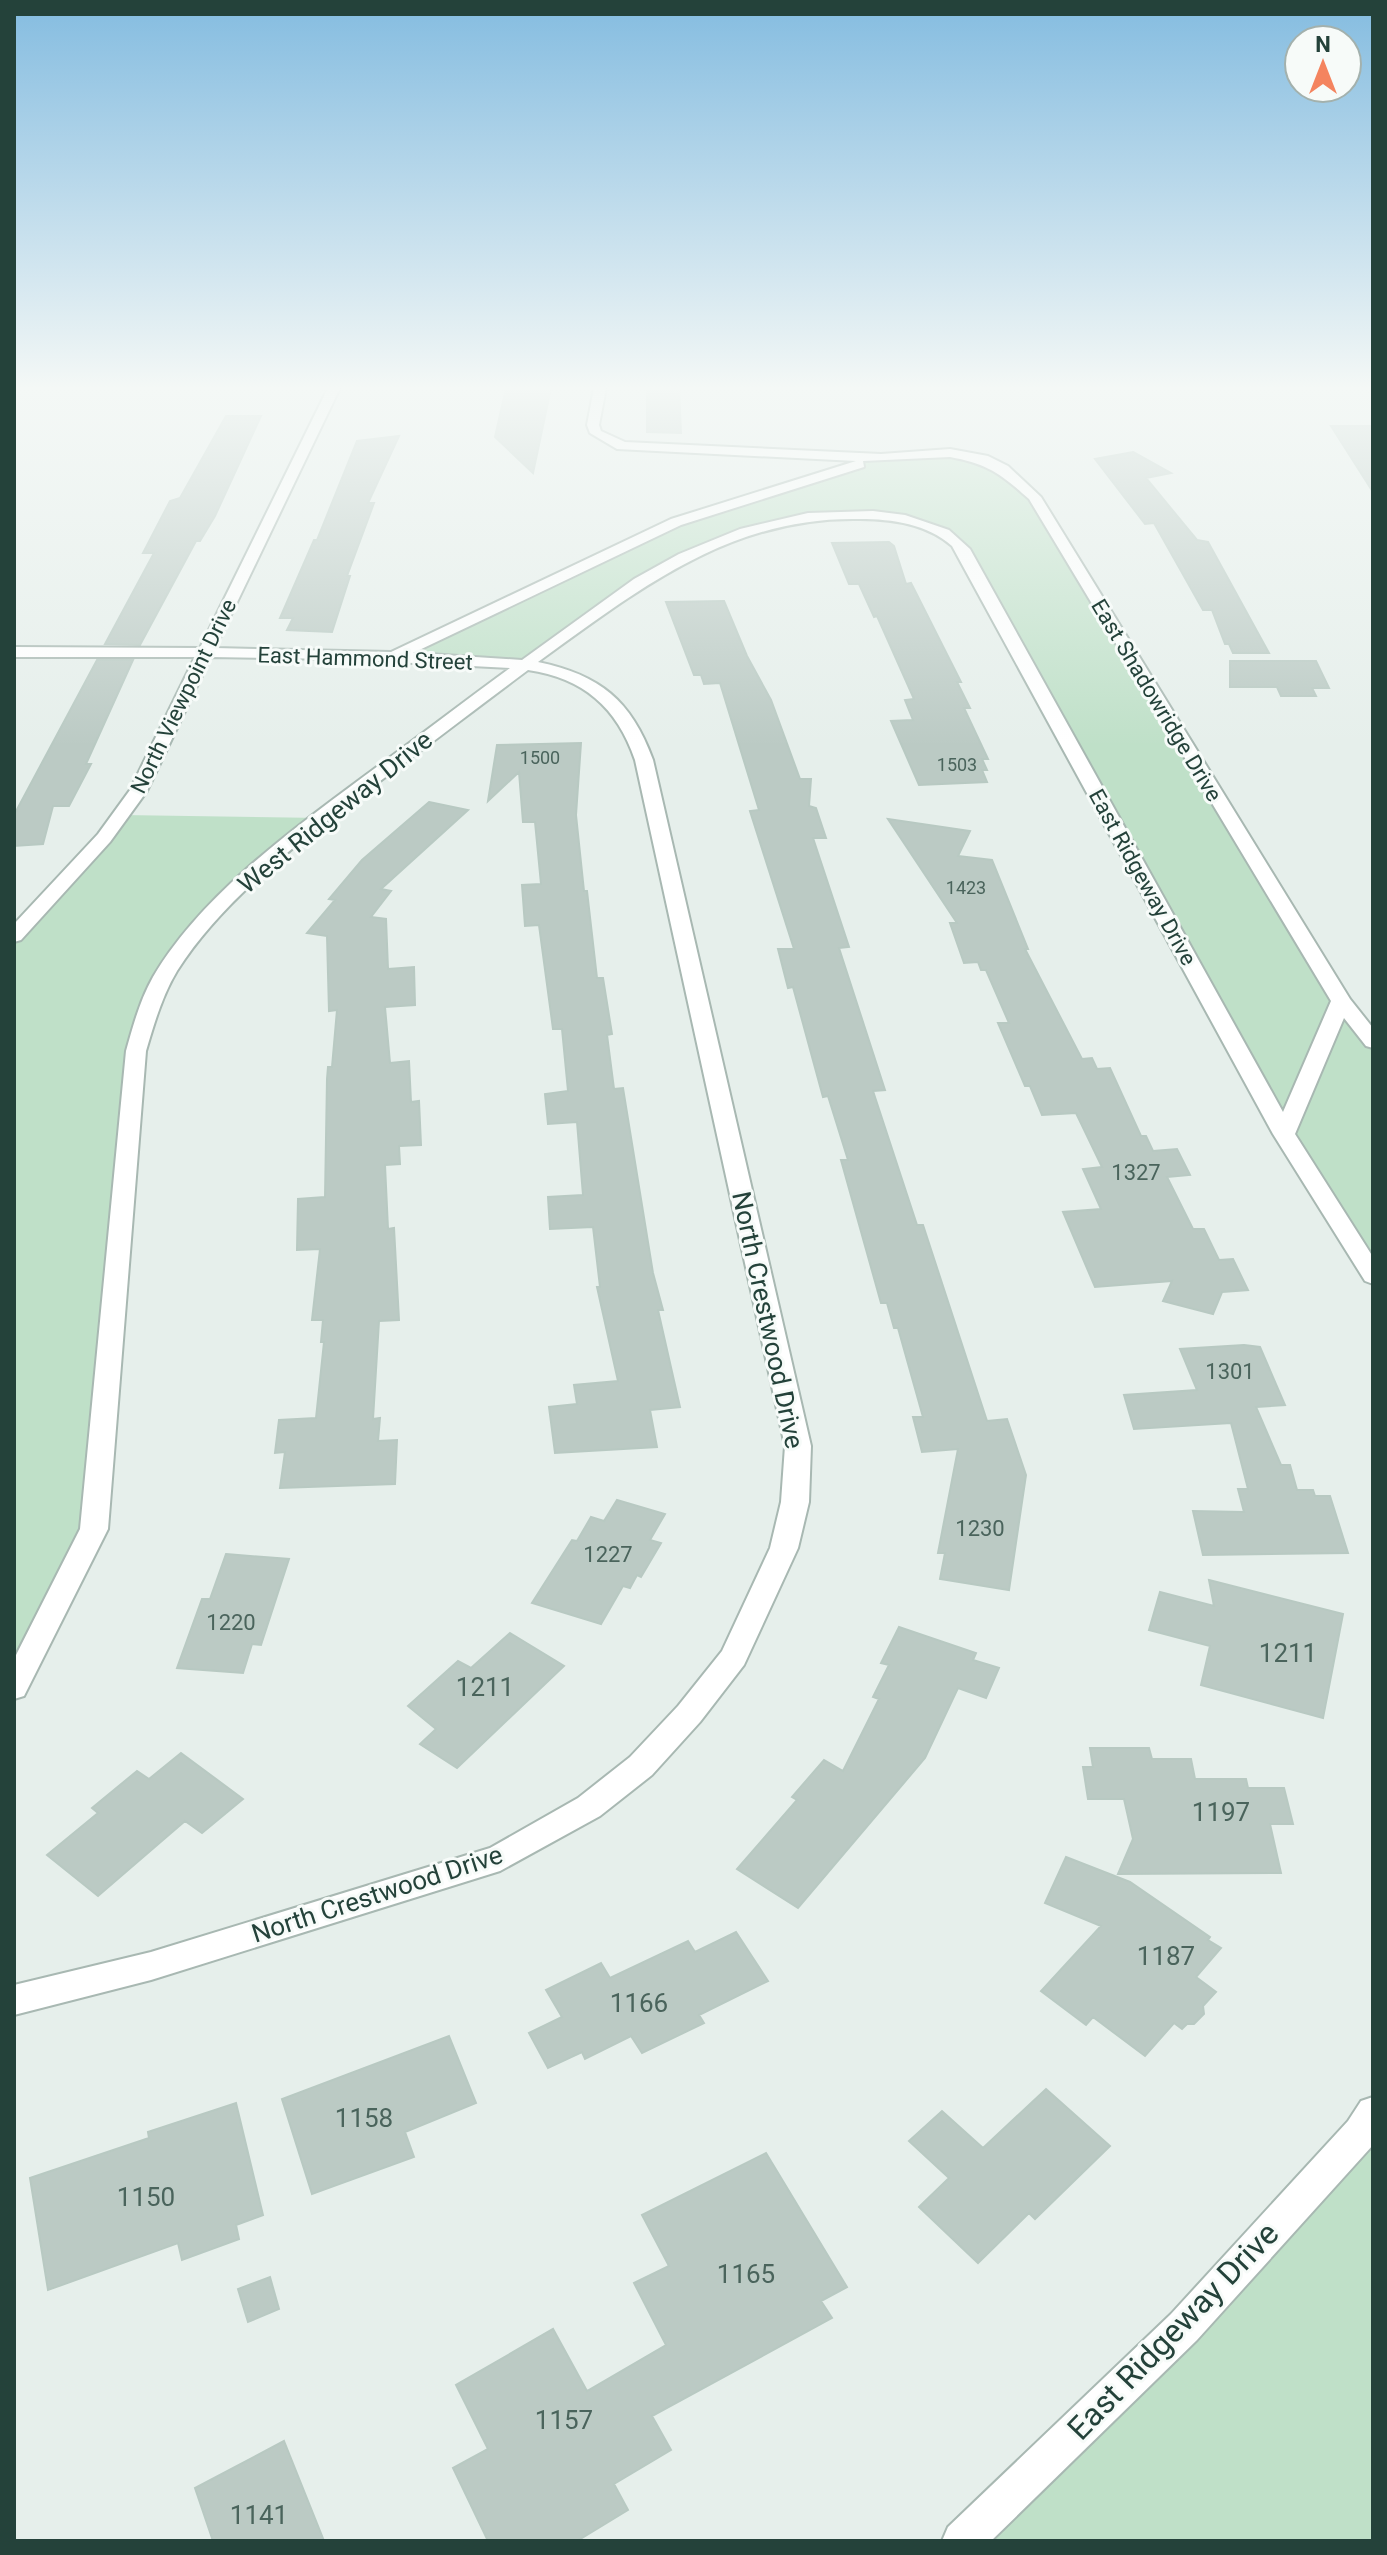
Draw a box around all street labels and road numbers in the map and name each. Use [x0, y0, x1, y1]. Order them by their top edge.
street label: North Viewpoint Drive [126, 595, 241, 797]
street label: East Shadowridge Drive [1086, 595, 1227, 806]
street label: East Hammond Street [257, 642, 473, 675]
street label: West Ridgeway Drive [232, 725, 438, 899]
street label: East Ridgeway Drive [1084, 785, 1201, 970]
street label: North Crestwood Drive [726, 1189, 810, 1451]
street label: North Crestwood Drive [248, 1839, 506, 1949]
street label: East Ridgeway Drive [1060, 2215, 1286, 2447]

